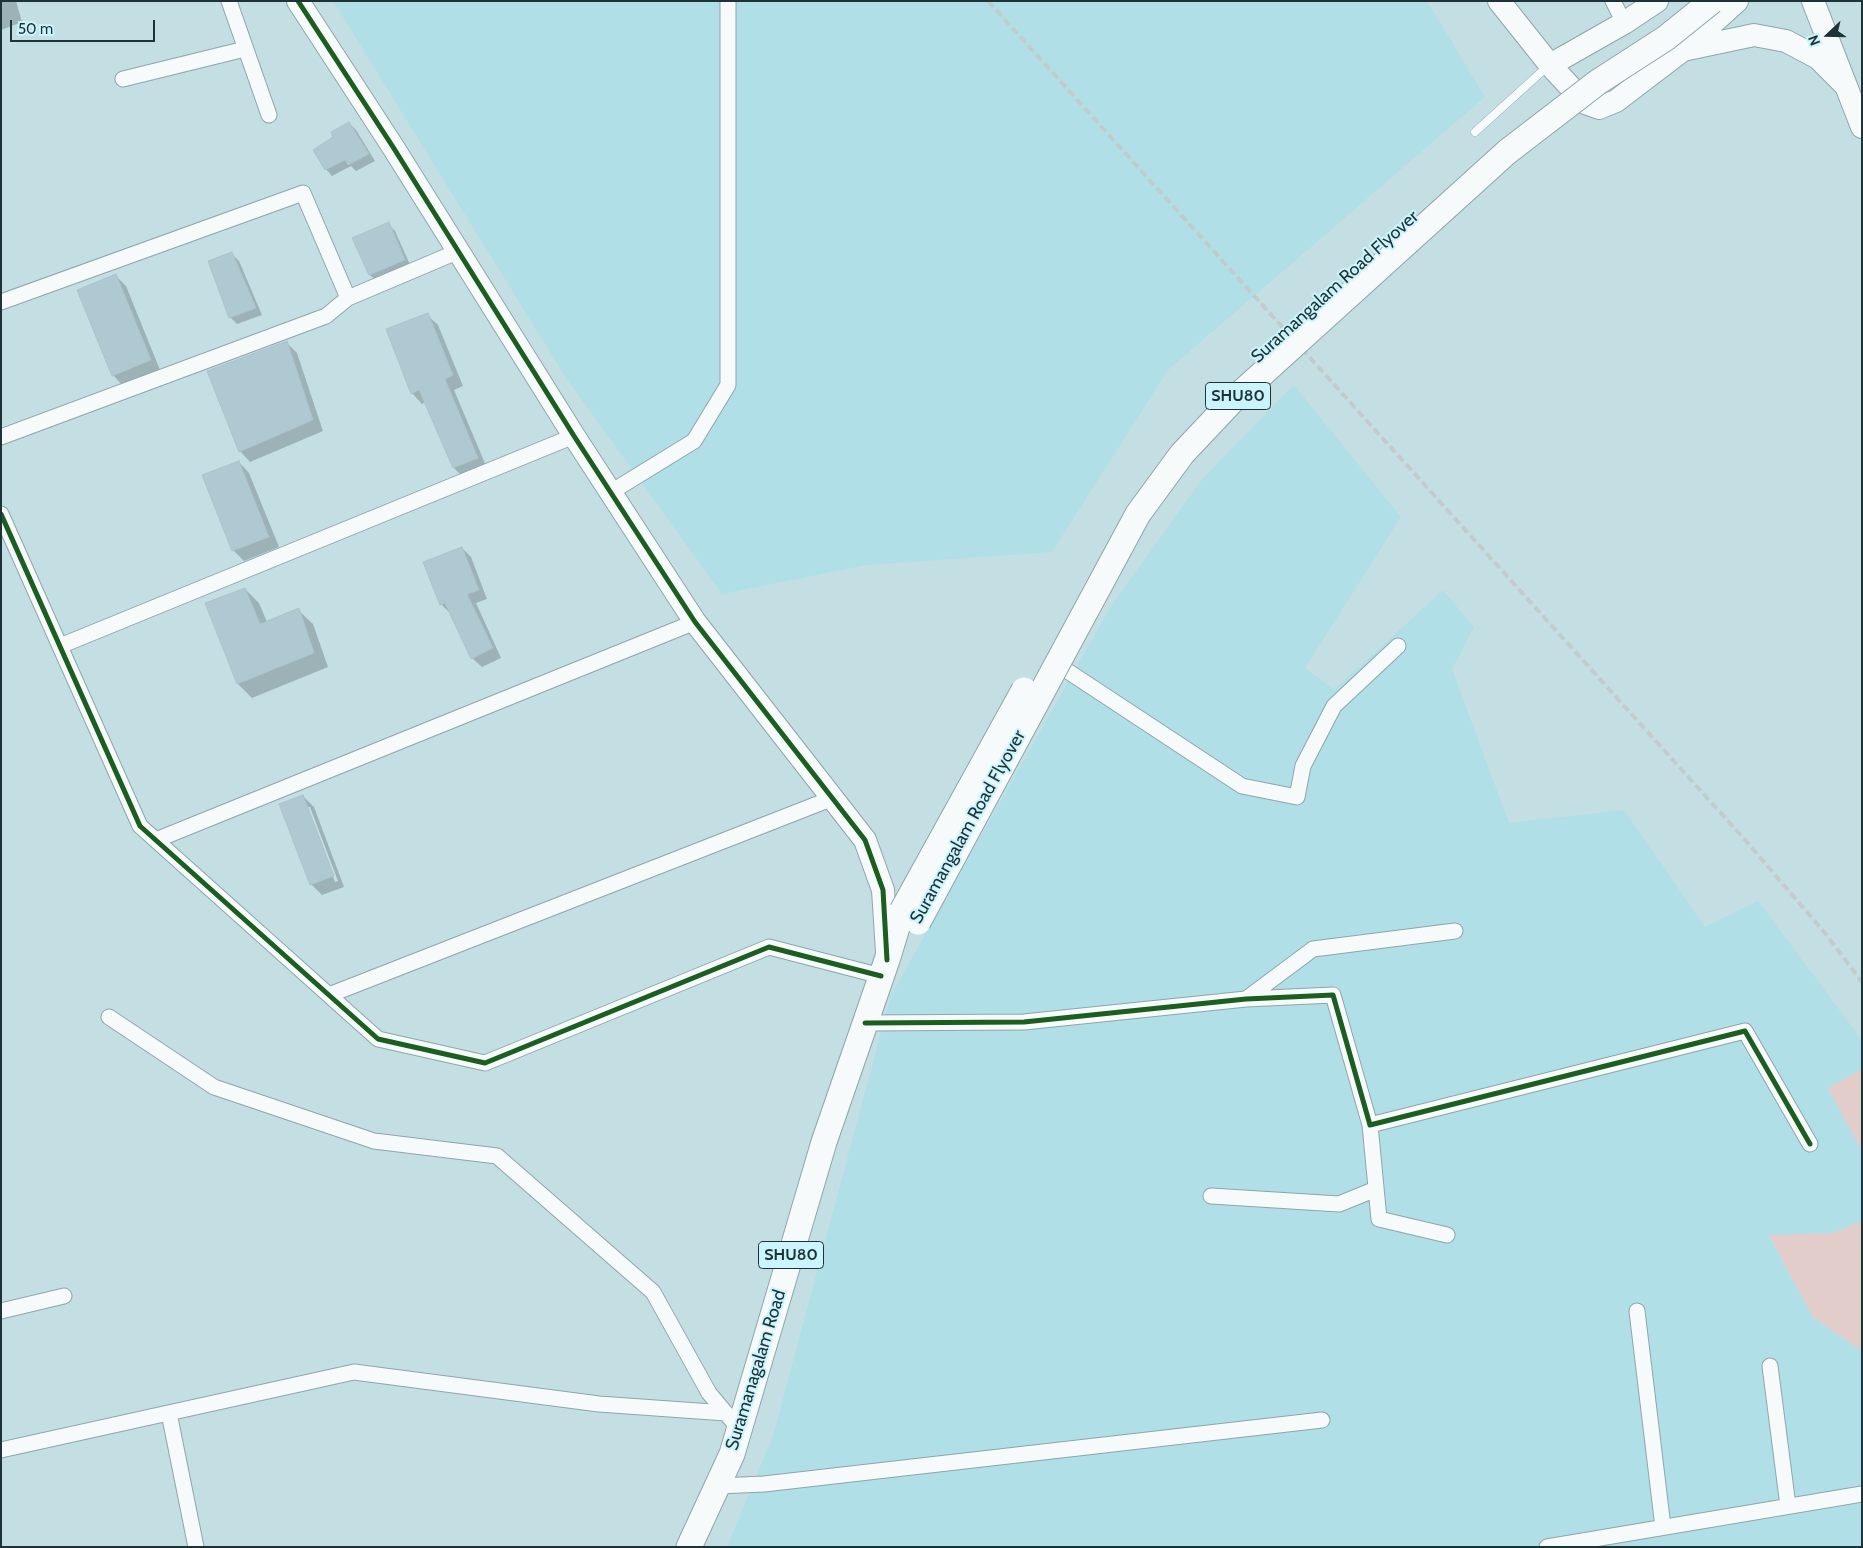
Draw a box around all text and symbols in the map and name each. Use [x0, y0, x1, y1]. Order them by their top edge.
scale bar [12, 10, 158, 42]
north arrow [1803, 10, 1853, 60]
text: 50 m [18, 20, 53, 38]
text: N [1804, 33, 1824, 48]
street label: Suramangalam Road Flyover [1247, 206, 1423, 368]
road number: SHU80 [1206, 382, 1270, 410]
street label: Suramangalam Road Flyover [906, 727, 1030, 927]
road number: SHU80 [758, 1242, 824, 1268]
street label: Suramanagalam Road [721, 1287, 791, 1453]

